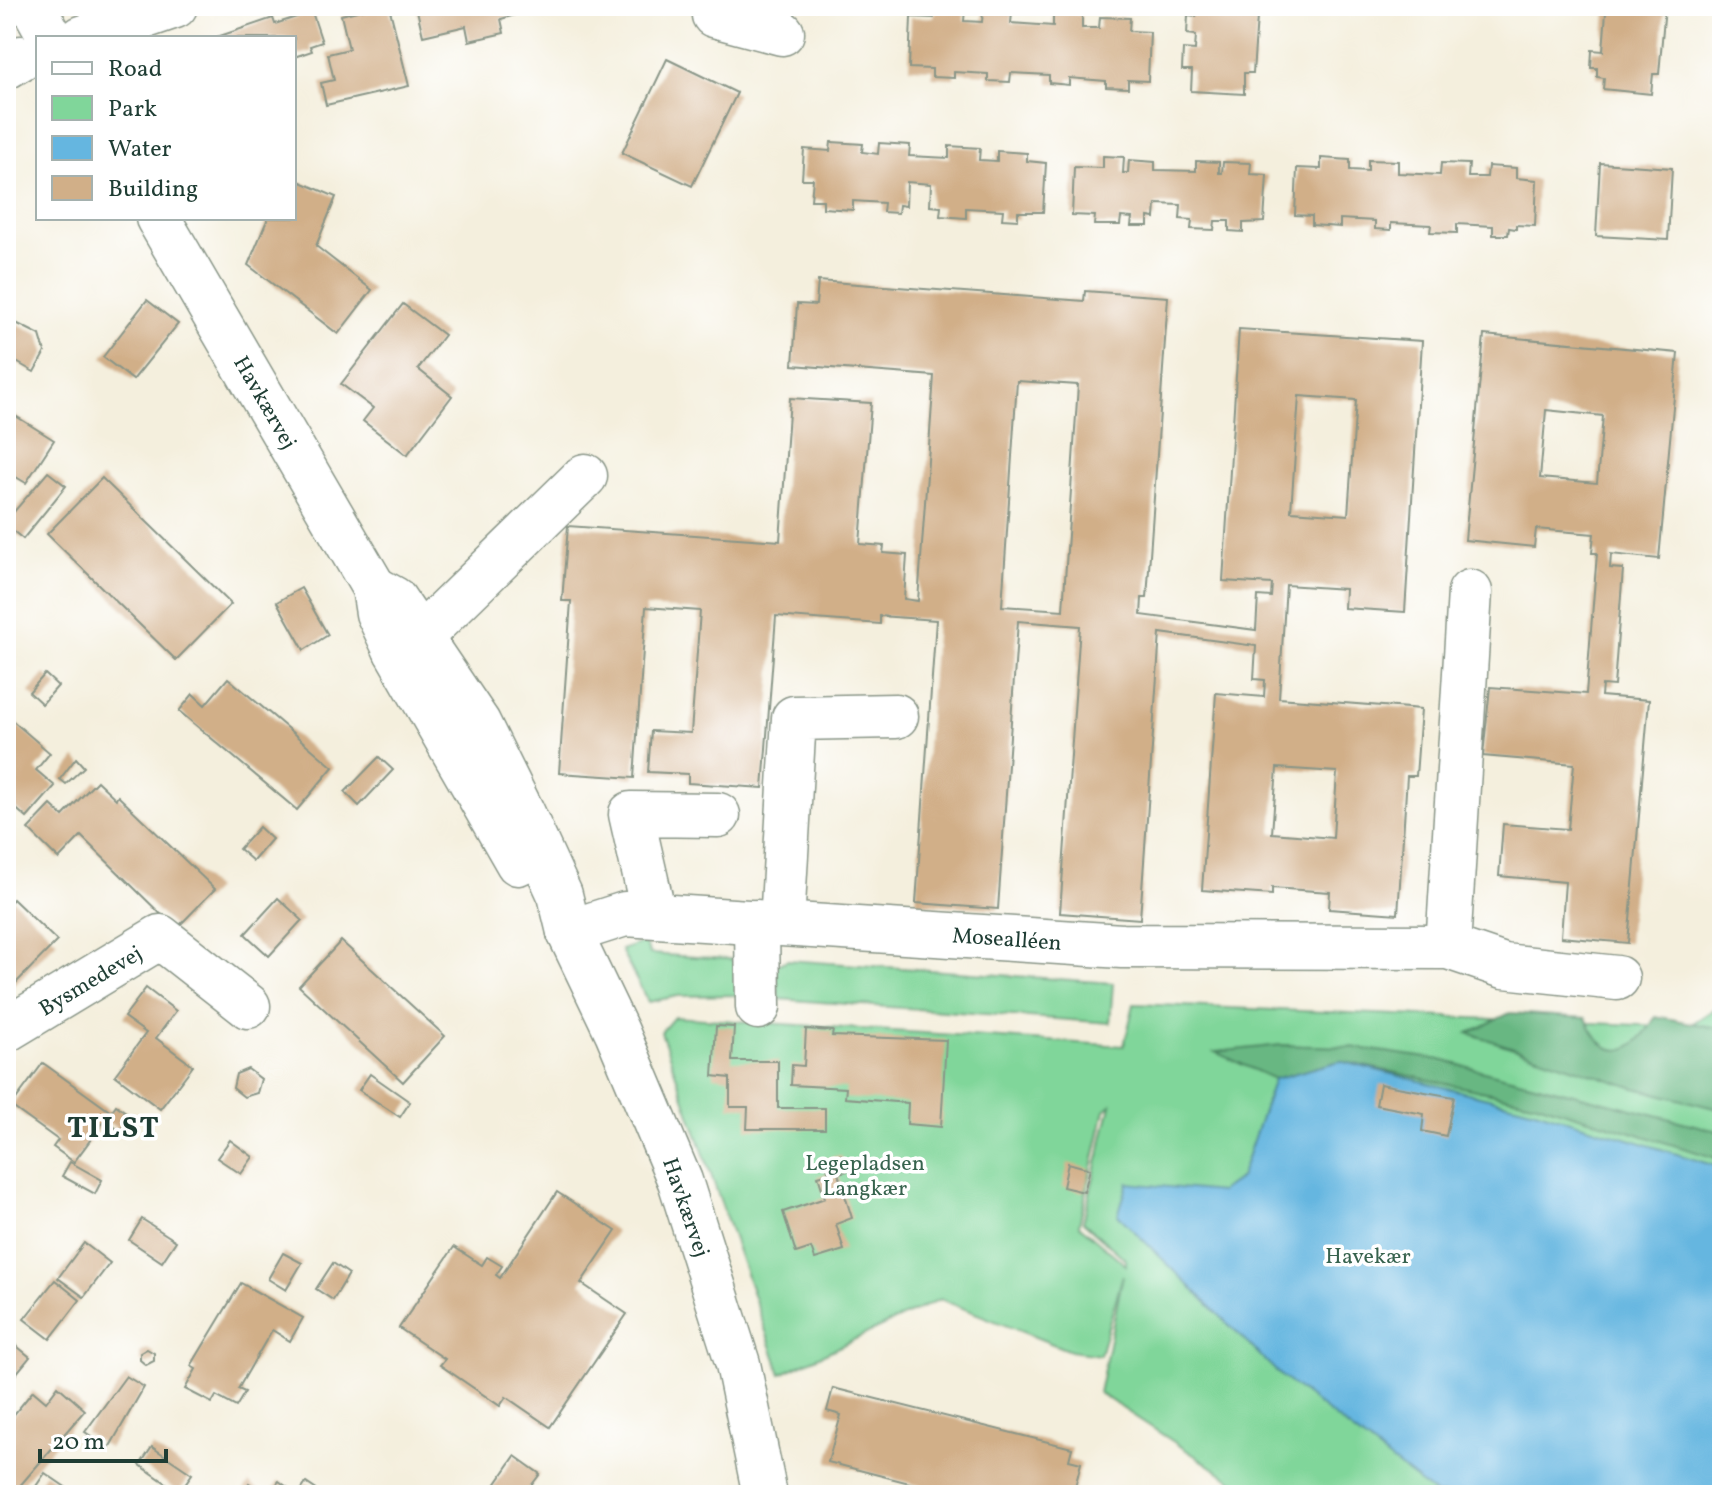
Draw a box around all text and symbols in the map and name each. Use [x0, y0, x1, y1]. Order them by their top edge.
legend [36, 36, 296, 220]
text: Road [108, 53, 162, 87]
text: Park [108, 93, 157, 127]
text: Water [108, 133, 172, 167]
text: Building [108, 173, 198, 207]
street label: Havkærvej [225, 351, 303, 456]
street label: Mosealléen [951, 921, 1063, 960]
street label: Bysmedevej [34, 939, 149, 1025]
district label: TILST [67, 1108, 161, 1150]
park label: Legepladsen Langkær [805, 1149, 925, 1205]
street label: Havkærvej [653, 1154, 716, 1262]
park label: Havekær [1325, 1242, 1411, 1273]
scale bar [40, 1413, 166, 1463]
text: 20 m [52, 1426, 105, 1460]

